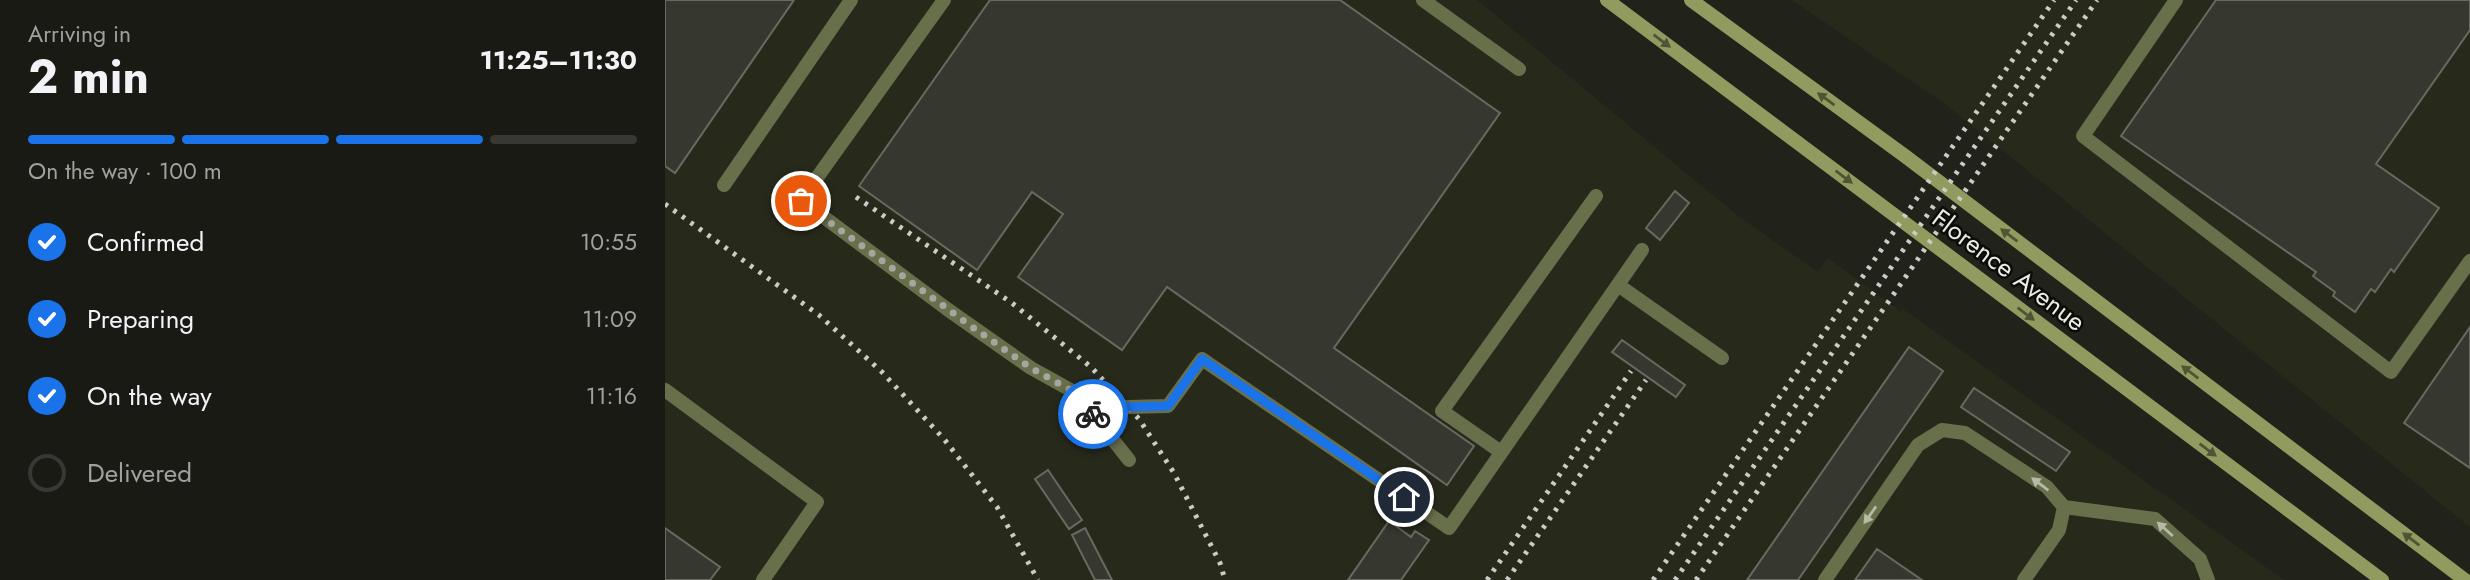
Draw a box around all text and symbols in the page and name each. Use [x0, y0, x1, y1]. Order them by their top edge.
text: Arriving in [28, 17, 131, 51]
one-way arrow [1652, 34, 1671, 48]
text: 11:25–11:30 [480, 41, 637, 79]
text: 2 min [28, 44, 149, 110]
one-way arrow [1817, 92, 1836, 106]
text: On the way · 100 m [28, 154, 222, 188]
one-way arrow [1834, 170, 1852, 185]
pin [771, 171, 831, 231]
icon: bag [782, 182, 820, 220]
street label: Florence Avenue [1924, 200, 2094, 340]
icon: check [28, 223, 66, 261]
text: Confirmed [87, 223, 204, 261]
text: 10:55 [580, 225, 637, 259]
one-way arrow [2000, 228, 2018, 242]
icon: check [28, 300, 66, 338]
text: Preparing [87, 300, 194, 338]
text: 11:09 [582, 302, 637, 336]
one-way arrow [2017, 306, 2035, 320]
one-way arrow [2181, 365, 2199, 379]
icon: check [28, 377, 66, 415]
text: On the way [87, 377, 212, 415]
text: 11:16 [586, 379, 637, 413]
courier [1058, 379, 1128, 449]
icon: bike [1074, 395, 1112, 433]
one-way arrow [2199, 443, 2217, 457]
text: Delivered [87, 454, 192, 492]
pin [1374, 467, 1434, 527]
one-way arrow [2031, 477, 2050, 491]
icon: home [1385, 478, 1423, 516]
one-way arrow [1863, 506, 1877, 524]
one-way arrow [2157, 521, 2174, 537]
one-way arrow [2402, 532, 2420, 546]

